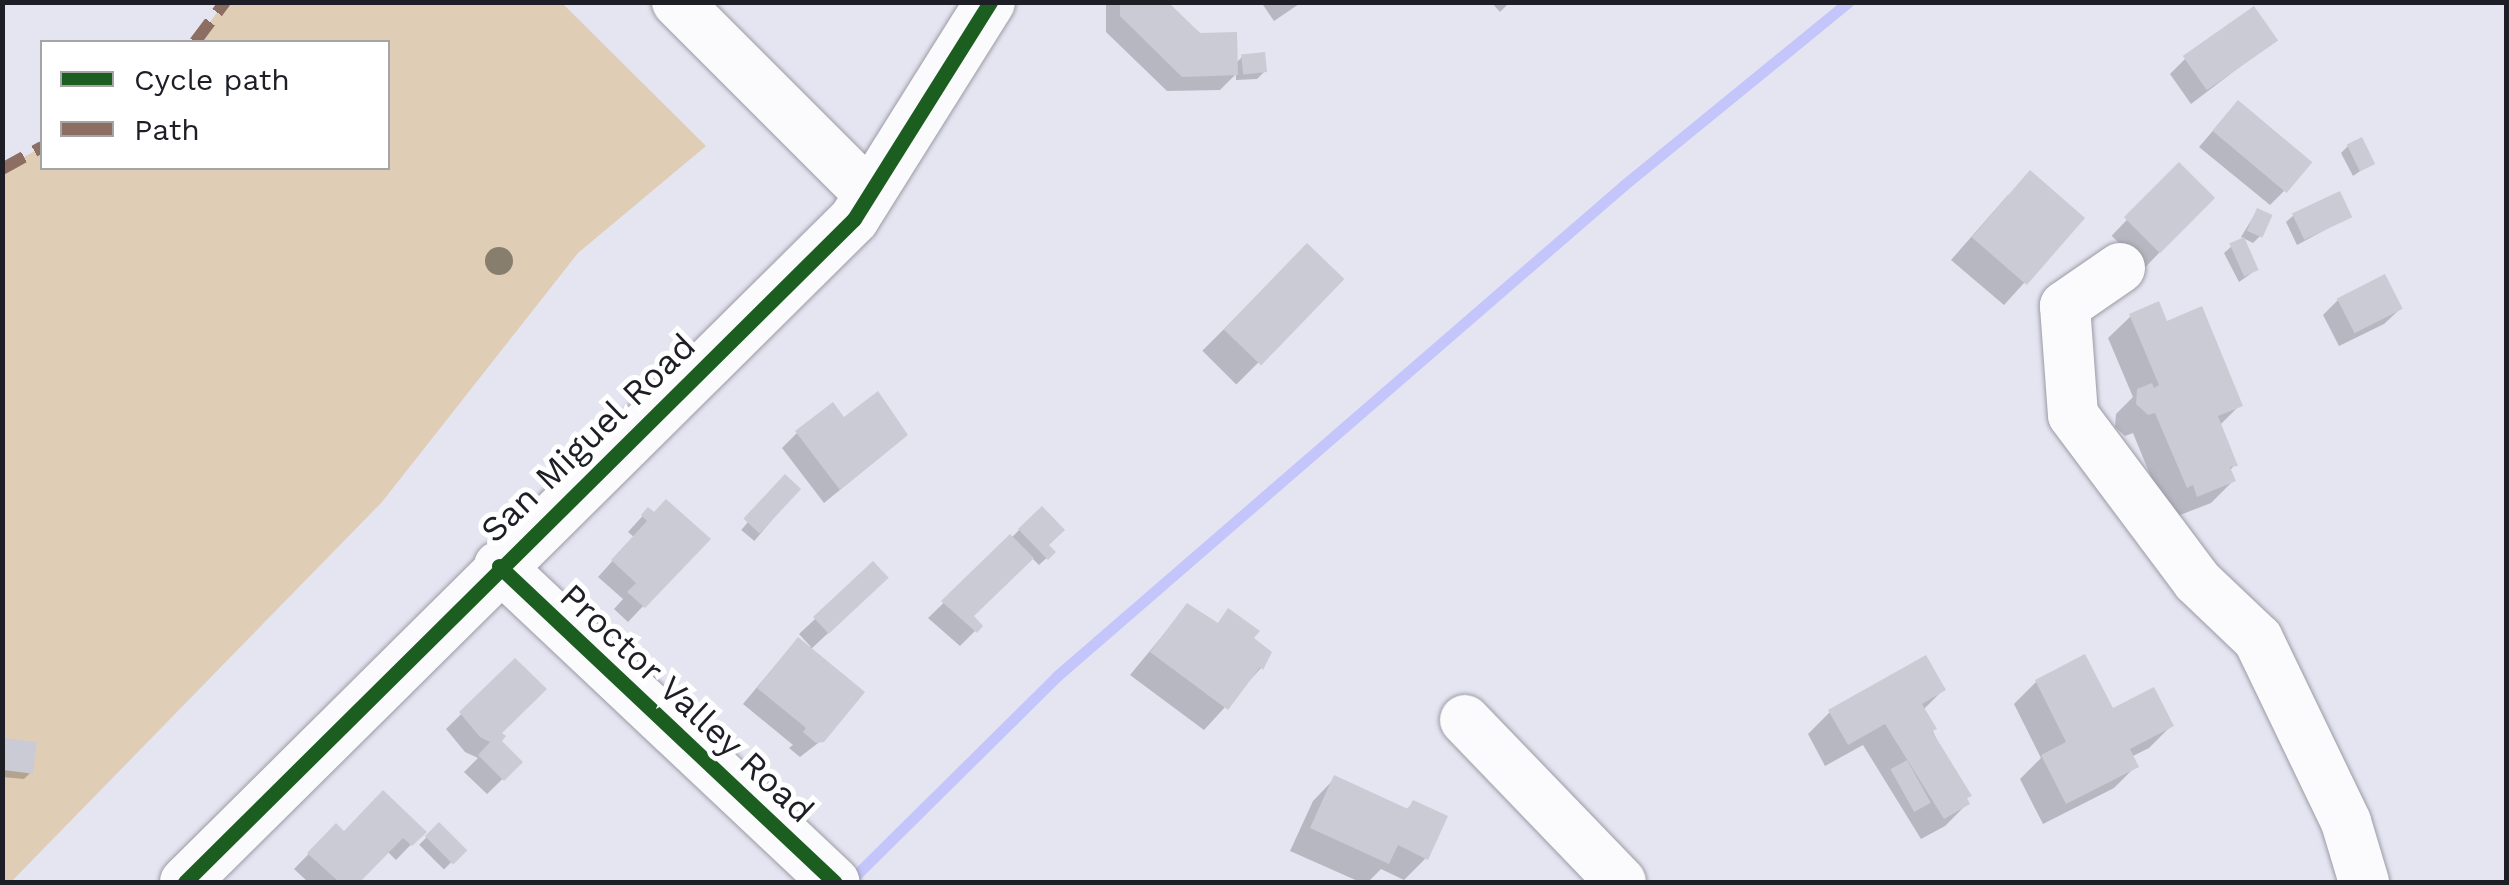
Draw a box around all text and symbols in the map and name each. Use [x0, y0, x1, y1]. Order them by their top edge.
legend [40, 40, 390, 170]
text: Cycle path [134, 62, 290, 97]
text: Path [134, 112, 200, 147]
street label: San Miguel Road [472, 325, 704, 551]
street label: Proctor Valley Road [550, 574, 824, 832]

